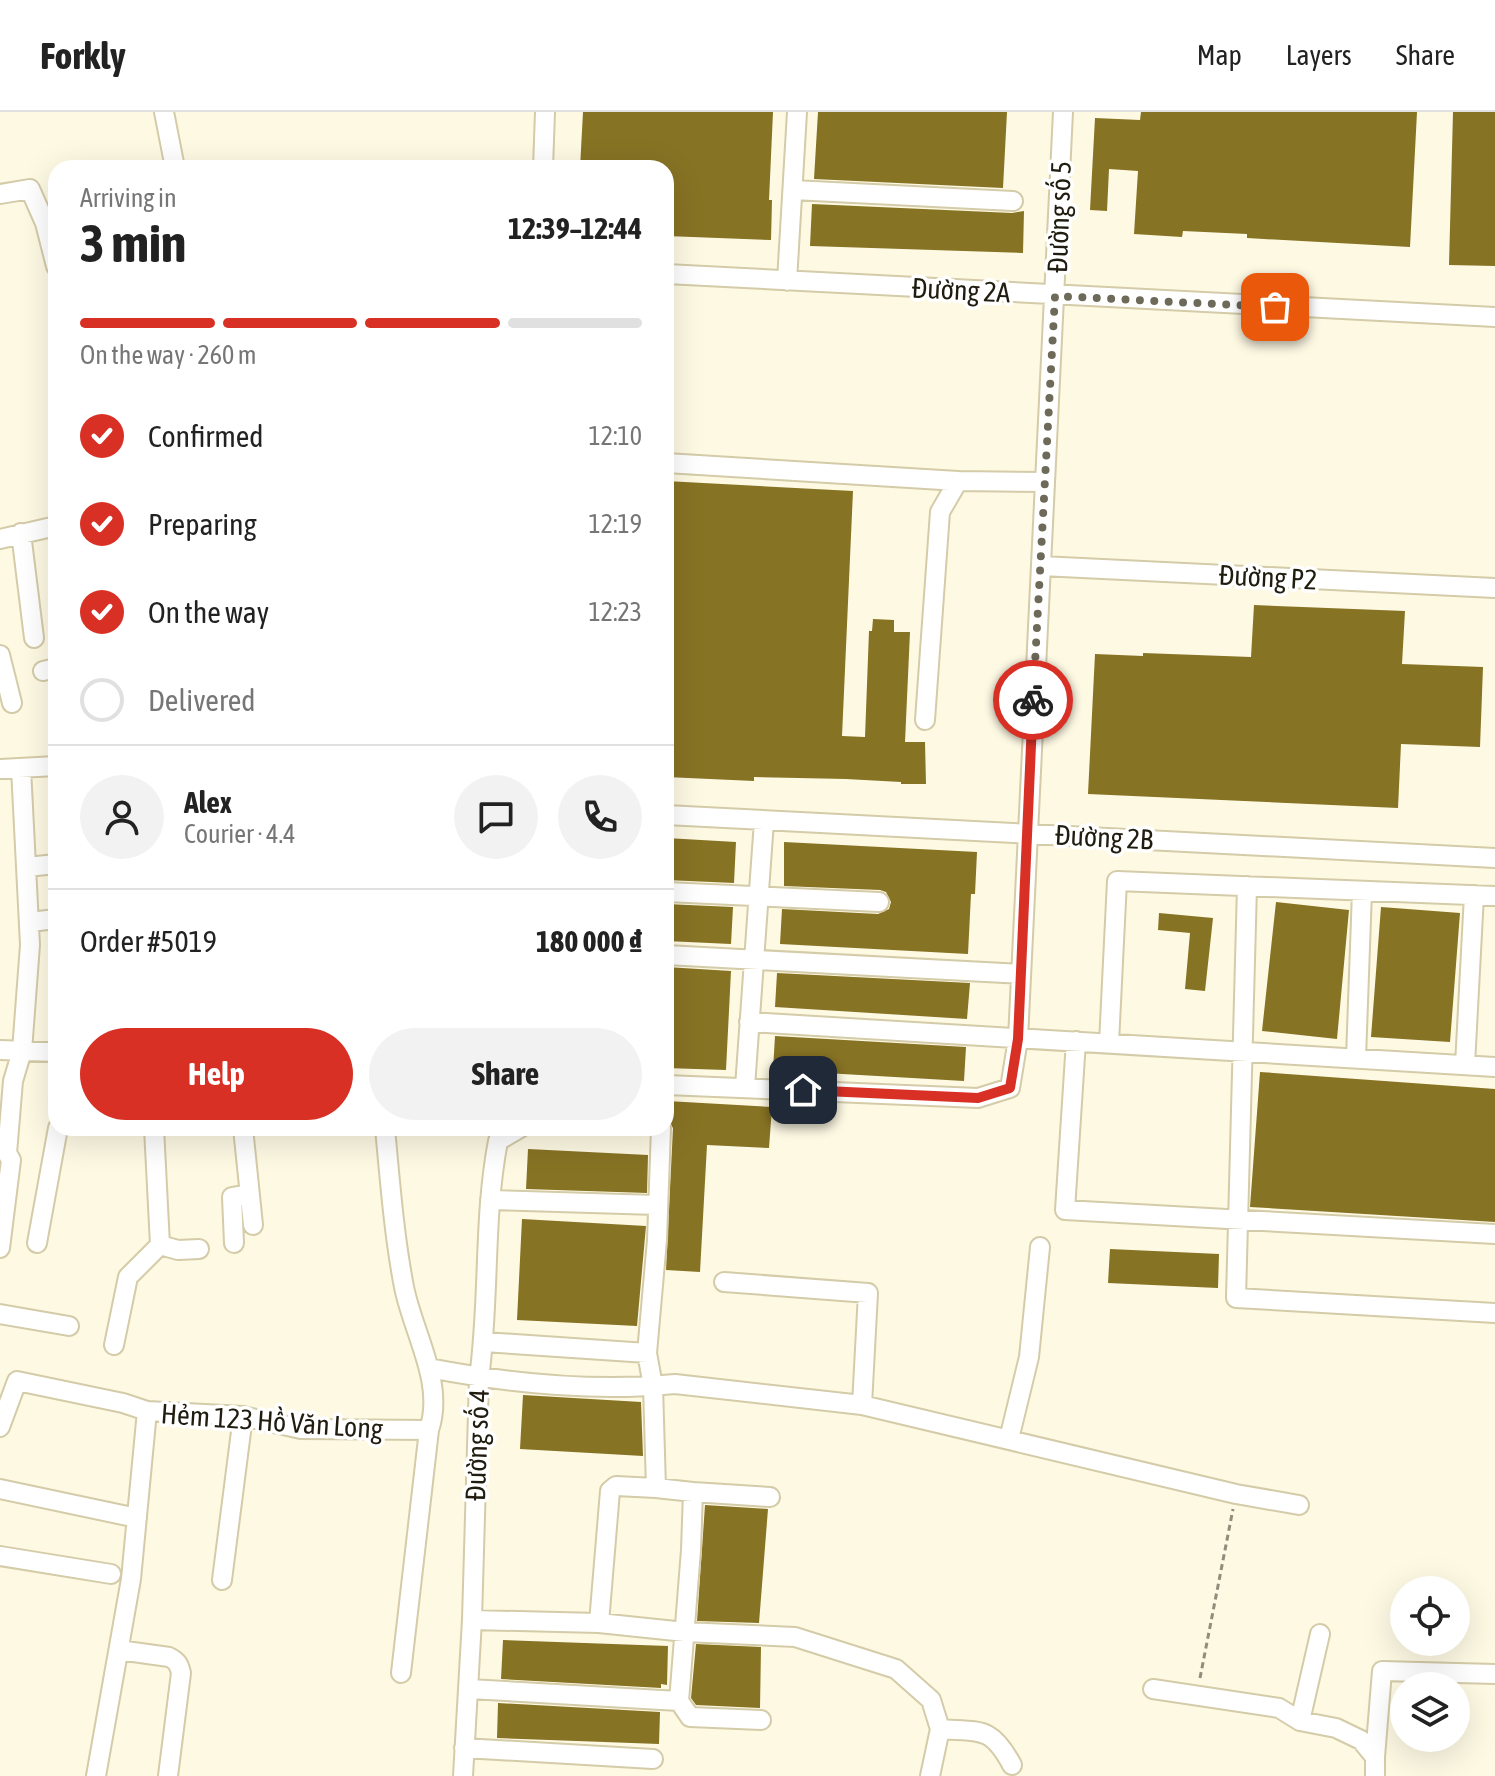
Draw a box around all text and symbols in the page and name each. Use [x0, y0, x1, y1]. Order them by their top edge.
text: Forkly [40, 34, 126, 77]
text: Map [1197, 39, 1242, 71]
text: Layers [1286, 39, 1352, 71]
text: Share [1396, 39, 1455, 71]
street label: Đường số 5 [1041, 161, 1077, 273]
text: Arriving in [80, 183, 177, 213]
text: 12:39–12:44 [508, 211, 642, 245]
text: 3 min [80, 213, 186, 273]
street label: Đường 2A [911, 271, 1011, 309]
pin [1241, 273, 1309, 341]
icon: bag [1253, 285, 1297, 329]
text: On the way · 260 m [80, 340, 257, 370]
icon: check [80, 414, 124, 458]
text: Confirmed [148, 419, 263, 453]
text: 12:10 [588, 421, 642, 451]
icon: check [80, 502, 124, 546]
text: Preparing [148, 507, 257, 541]
text: 12:19 [588, 509, 642, 539]
street label: Đường P2 [1218, 558, 1318, 596]
icon: check [80, 590, 124, 634]
text: On the way [148, 595, 269, 629]
text: 12:23 [588, 597, 642, 627]
courier [993, 660, 1073, 740]
icon: bike [1011, 678, 1055, 722]
text: Delivered [148, 683, 256, 717]
button: person [80, 775, 164, 859]
button: chat [454, 775, 538, 859]
button: phone [558, 775, 642, 859]
text: Alex [184, 785, 232, 819]
street label: Đường 2B [1054, 818, 1154, 856]
text: Courier · 4.4 [184, 819, 295, 849]
text: Order #5019 [80, 924, 217, 958]
text: 180 000 ₫ [536, 924, 642, 958]
button: Help [80, 1028, 353, 1120]
button: Share [369, 1028, 642, 1120]
pin [769, 1056, 837, 1124]
icon: home [781, 1068, 825, 1112]
street label: Đường số 4 [459, 1389, 495, 1501]
street label: Hẻm 123 Hồ Văn Long [160, 1397, 384, 1445]
map controls [1390, 1576, 1470, 1752]
button: locate [1390, 1576, 1470, 1656]
button: layers [1390, 1672, 1470, 1752]

